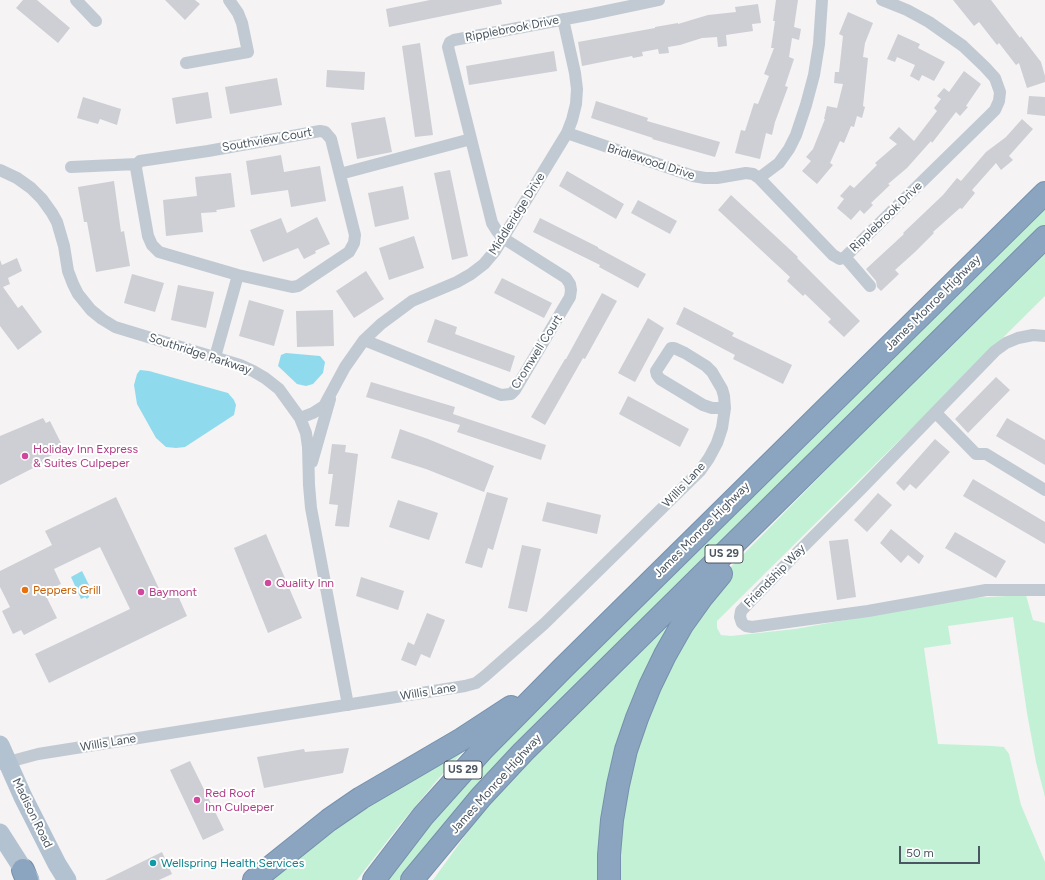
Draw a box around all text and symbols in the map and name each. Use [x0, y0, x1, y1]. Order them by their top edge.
street label: Ripplebrook Drive [464, 13, 560, 45]
street label: Southview Court [221, 125, 313, 155]
street label: Bridlewood Drive [605, 141, 697, 183]
street label: Middleridge Drive [486, 170, 548, 258]
street label: Ripplebrook Drive [847, 179, 925, 255]
street label: James Monroe Highway [882, 252, 984, 354]
street label: Cromwell Court [508, 312, 566, 392]
street label: Southridge Parkway [147, 331, 253, 377]
place label: Holiday Inn Express & Suites Culpeper [33, 442, 138, 470]
marker: Holiday Inn Express & Suites Culpeper [20, 451, 30, 461]
street label: Willis Lane [659, 459, 709, 511]
street label: James Monroe Highway [651, 479, 753, 581]
street label: Friendship Way [741, 541, 809, 611]
road number: US 29 [705, 545, 743, 563]
place label: Quality Inn [276, 576, 334, 590]
marker: Quality Inn [263, 578, 273, 588]
place label: Peppers Grill [33, 583, 101, 597]
marker: Peppers Grill [20, 585, 30, 595]
place label: Baymont [149, 585, 197, 599]
marker: Baymont [136, 587, 146, 597]
street label: Willis Lane [399, 680, 457, 704]
street label: Willis Lane [79, 731, 137, 755]
street label: James Monroe Highway [447, 731, 545, 837]
road number: US 29 [444, 761, 482, 779]
street label: Madison Road [9, 776, 55, 850]
place label: Red Roof Inn Culpeper [205, 786, 274, 814]
marker: Red Roof Inn Culpeper [192, 795, 202, 805]
scale bar [901, 838, 982, 864]
text: 50 m [906, 846, 934, 860]
place label: Wellspring Health Services [161, 856, 304, 870]
marker: Wellspring Health Services [148, 858, 158, 868]

